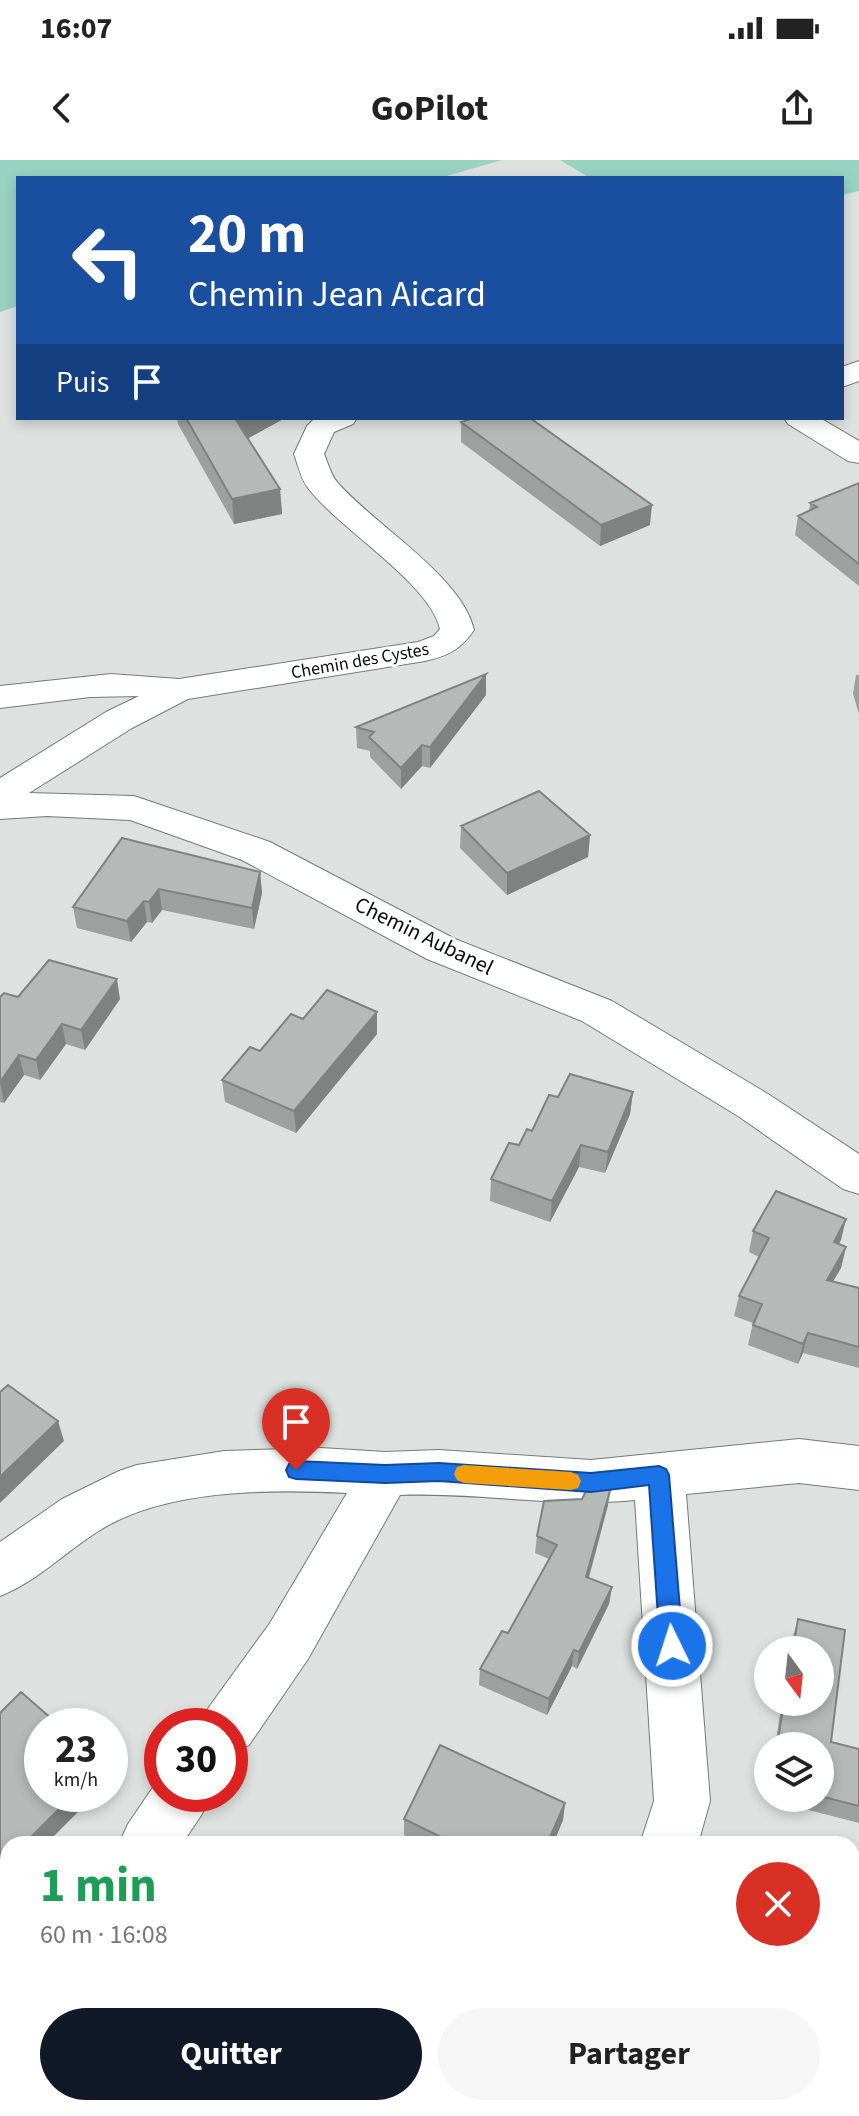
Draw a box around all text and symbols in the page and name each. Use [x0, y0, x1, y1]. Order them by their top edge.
text: 16:07 [40, 7, 112, 50]
text: GoPilot [371, 83, 488, 134]
icon: back [40, 86, 84, 130]
icon: share [775, 86, 819, 130]
text: 20 m [188, 195, 306, 274]
icon: left [56, 208, 160, 312]
text: Chemin Jean Aicard [188, 269, 486, 320]
icon: arrive [125, 360, 169, 404]
text: Puis [56, 361, 109, 404]
street label: Chemin des Cystes [289, 637, 431, 685]
street label: Chemin Aubanel [349, 889, 499, 983]
pin [262, 1388, 330, 1470]
icon: arrive [274, 1400, 318, 1444]
position arrow [630, 1604, 714, 1688]
north arrow [754, 1636, 834, 1716]
map controls [754, 1636, 834, 1812]
speed limit sign: 30 [144, 1708, 248, 1812]
text: 23 [55, 1721, 97, 1778]
button: layers [754, 1732, 834, 1812]
text: km/h [54, 1766, 98, 1794]
text: 1 min [40, 1852, 157, 1920]
button: close [736, 1862, 820, 1946]
text: 60 m · 16:08 [40, 1916, 168, 1953]
button: Quitter [40, 2008, 422, 2100]
button: Partager [438, 2008, 820, 2100]

